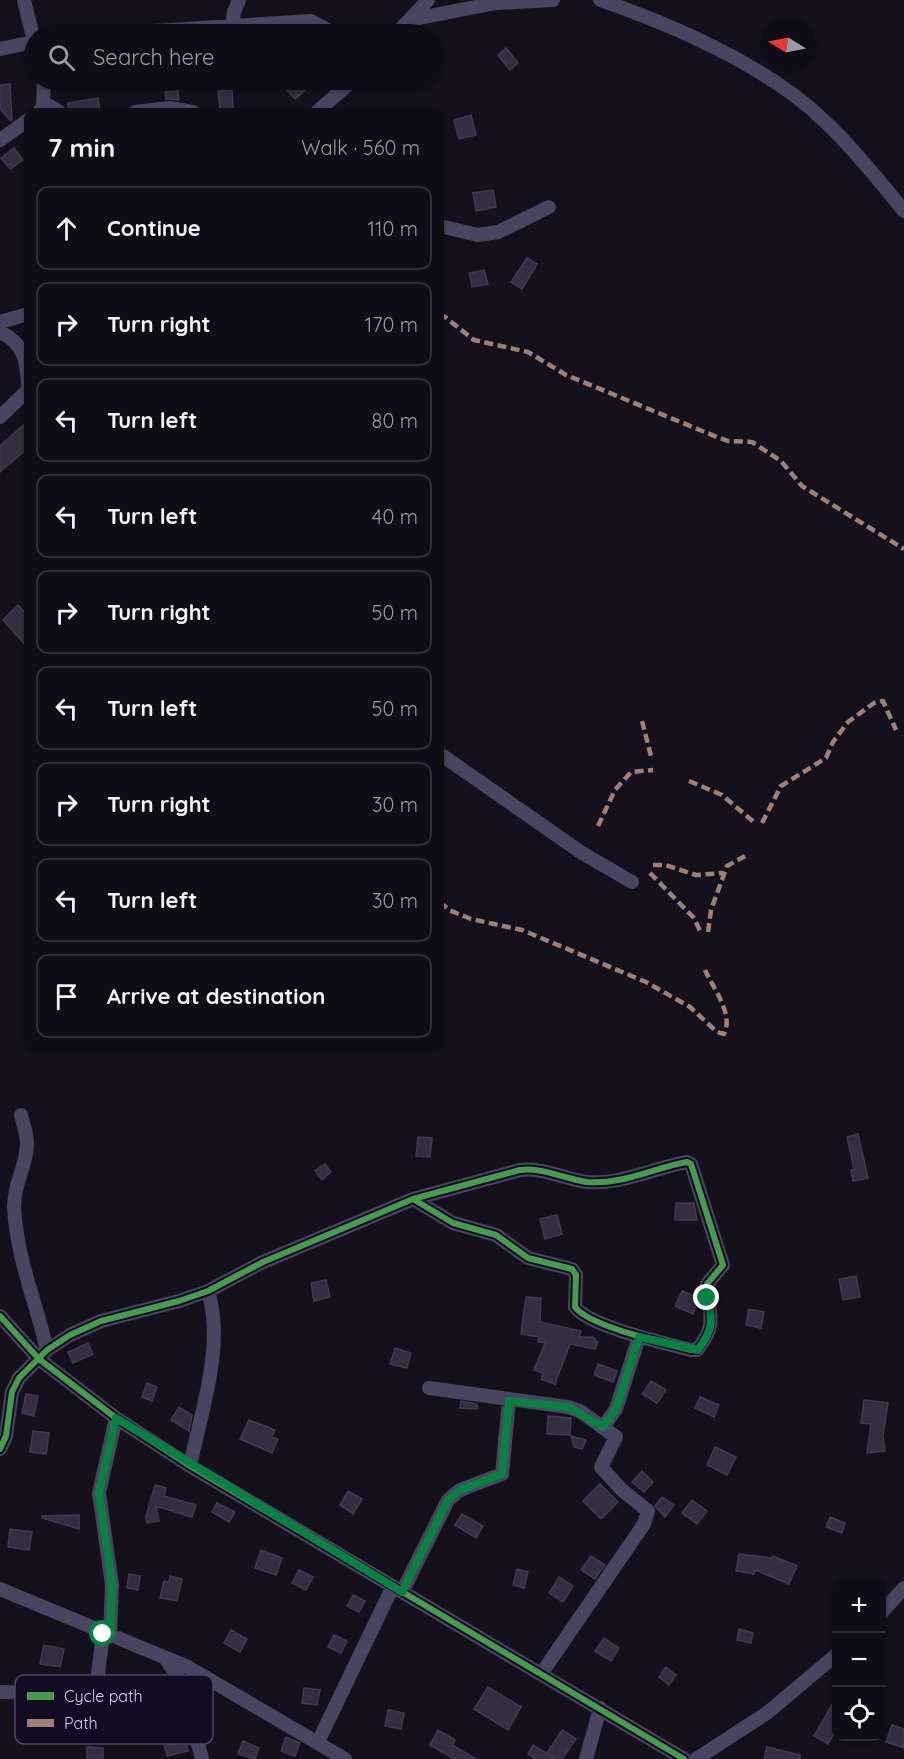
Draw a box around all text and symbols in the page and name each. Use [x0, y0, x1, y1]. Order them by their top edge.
north arrow [760, 18, 814, 72]
search box [24, 24, 444, 90]
icon: search [45, 41, 78, 74]
text: Search here [93, 43, 214, 71]
text: 7 min [48, 131, 115, 164]
text: Walk · 560 m [301, 135, 420, 160]
icon: ahead [50, 212, 83, 245]
text: Continue [107, 214, 201, 242]
text: 110 m [368, 216, 418, 241]
icon: right [50, 308, 83, 341]
text: Turn right [107, 310, 211, 338]
text: 170 m [365, 312, 418, 337]
icon: left [50, 404, 83, 437]
text: Turn left [107, 406, 197, 434]
text: 80 m [372, 408, 418, 433]
icon: left [50, 500, 83, 533]
text: Turn left [107, 502, 197, 530]
text: 40 m [372, 504, 418, 529]
icon: right [50, 596, 83, 629]
text: Turn right [107, 598, 211, 626]
text: 50 m [372, 600, 418, 625]
icon: left [50, 692, 83, 725]
text: Turn left [107, 694, 197, 722]
text: 50 m [372, 696, 418, 721]
icon: right [50, 788, 83, 821]
text: Turn right [107, 790, 211, 818]
text: 30 m [372, 792, 418, 817]
icon: left [50, 884, 83, 917]
text: Turn left [107, 886, 197, 914]
text: 30 m [372, 888, 418, 913]
icon: arrive [50, 980, 83, 1013]
text: Arrive at destination [107, 982, 325, 1010]
route end [693, 1284, 719, 1310]
map controls [832, 1579, 886, 1741]
button: + [832, 1579, 886, 1633]
route start [89, 1620, 115, 1646]
button: − [832, 1633, 886, 1687]
legend [15, 1675, 213, 1744]
text: Cycle path [64, 1686, 143, 1706]
button: locate [832, 1687, 886, 1741]
text: Path [64, 1713, 98, 1733]

